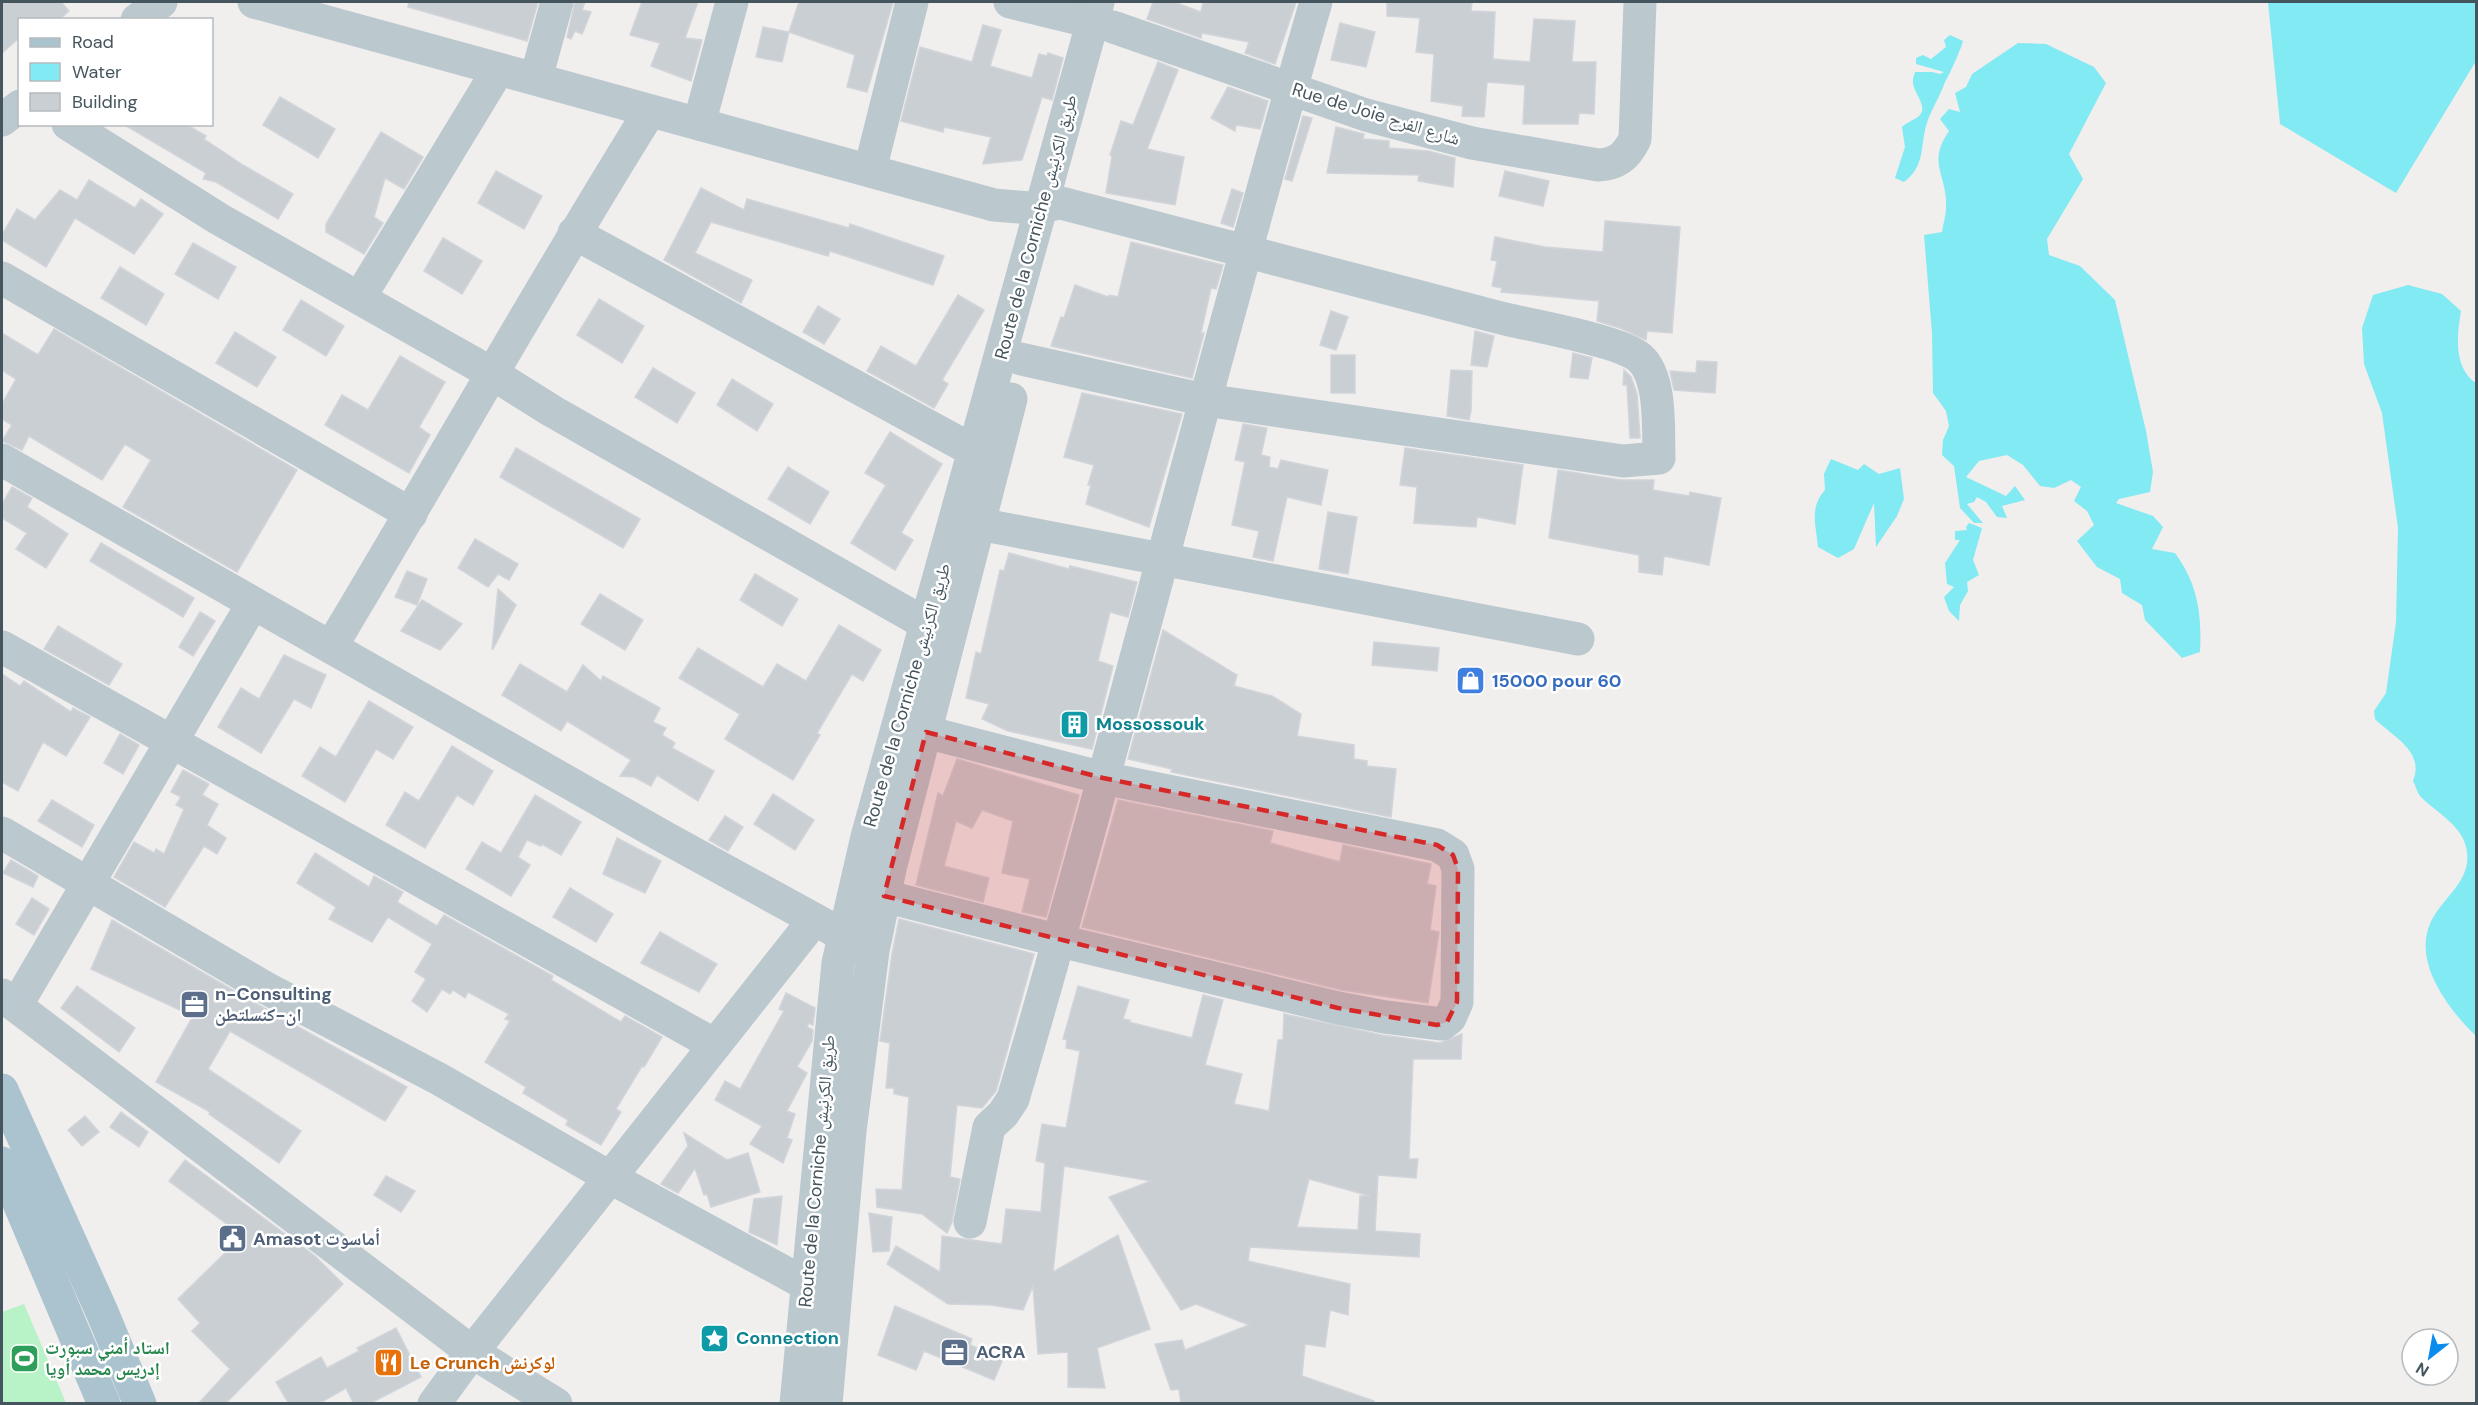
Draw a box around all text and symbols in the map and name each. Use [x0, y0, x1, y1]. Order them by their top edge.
legend [18, 18, 213, 126]
text: Road [72, 30, 114, 54]
text: Water [72, 60, 122, 84]
street label: Rue de Joie شارع الفرح [1289, 77, 1463, 151]
text: Building [72, 90, 137, 114]
street label: Route de la Corniche طريق الكرنيش [989, 92, 1083, 362]
street label: Route de la Corniche طريق الكرنيش [858, 560, 956, 830]
shop icon: 15000 pour 60 [1455, 665, 1487, 697]
place label: 15000 pour 60 [1492, 669, 1622, 693]
building icon: Mossossouk [1059, 708, 1091, 740]
place label: Mossossouk [1096, 712, 1205, 736]
place label: n-Consulting ان-كنسلتطن [215, 982, 332, 1027]
office icon: n-Consulting ان-كنسلتطن [178, 988, 210, 1020]
street label: Route de la Corniche طريق الكرنيش [793, 1034, 841, 1308]
public building icon: Amasot أماسوت [216, 1223, 248, 1255]
place label: Amasot أماسوت [253, 1227, 380, 1251]
place icon: Connection [699, 1322, 731, 1354]
place label: Connection [736, 1326, 839, 1350]
north arrow [2400, 1327, 2460, 1387]
place label: استاد أمني سبورت إدريس محمد أويا [45, 1336, 170, 1381]
office icon: ACRA [939, 1336, 971, 1368]
place label: ACRA [976, 1340, 1026, 1364]
sports icon: استاد أمني سبورت إدريس محمد أويا [8, 1342, 40, 1374]
restaurant icon: Le Crunch لوكرنش [373, 1347, 405, 1379]
place label: Le Crunch لوكرنش [410, 1351, 555, 1375]
text: N [2412, 1357, 2433, 1381]

